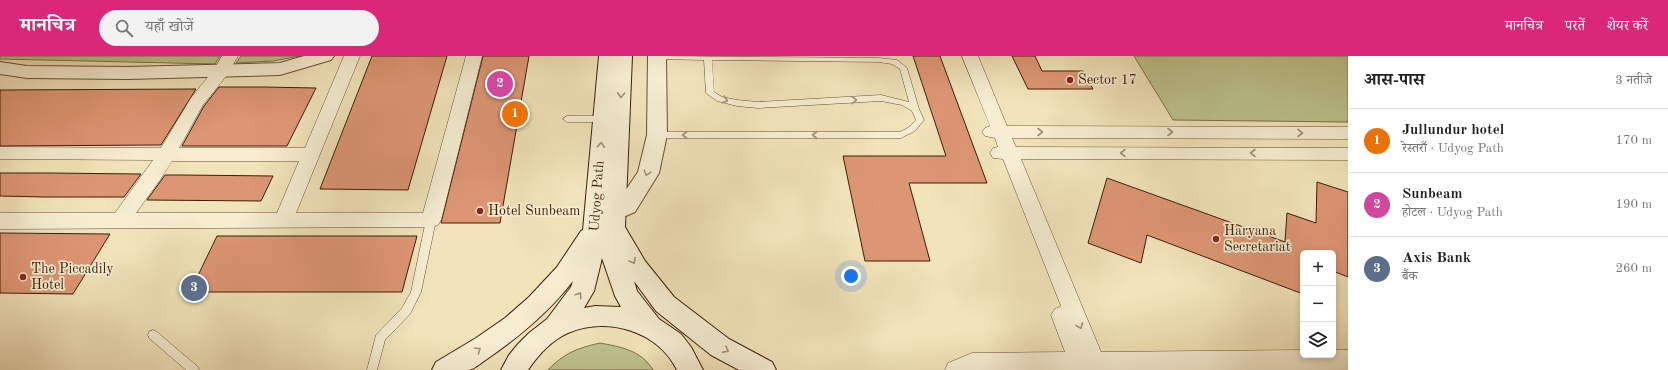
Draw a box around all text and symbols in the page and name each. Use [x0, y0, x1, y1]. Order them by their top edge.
search box [99, 10, 379, 46]
text: मानचित्र [20, 17, 75, 36]
icon: search [113, 17, 135, 39]
text: मानचित्र [1505, 19, 1543, 33]
text: परतें [1565, 19, 1585, 33]
text: शेयर करें [1607, 19, 1648, 33]
text: यहाँ खोजें [145, 20, 193, 35]
pin: 2 [487, 69, 513, 99]
text: आस-पास [1364, 72, 1424, 89]
place label: Sector 17 [1078, 73, 1137, 87]
text: 3 नतीजे [1615, 74, 1652, 87]
marker: Sector 17 [1065, 75, 1075, 85]
one-way arrow [616, 92, 625, 98]
one-way arrow [721, 95, 728, 104]
one-way arrow [851, 96, 857, 104]
pin: 1 [502, 99, 528, 129]
text: Jullundur hotel [1402, 123, 1504, 138]
one-way arrow [1037, 128, 1043, 136]
one-way arrow [1167, 128, 1173, 136]
one-way arrow [1297, 129, 1303, 137]
one-way arrow [682, 131, 688, 139]
one-way arrow [812, 131, 818, 139]
text: 1 [1373, 134, 1381, 147]
text: 170 m [1615, 134, 1652, 147]
one-way arrow [597, 142, 606, 148]
text: रेस्तराँ · Udyog Path [1402, 142, 1504, 155]
one-way arrow [1120, 149, 1126, 157]
one-way arrow [1250, 149, 1256, 157]
street label: Udyog Path [588, 160, 606, 232]
one-way arrow [644, 169, 652, 176]
text: Sunbeam [1402, 187, 1463, 202]
text: 2 [1373, 198, 1381, 211]
text: 190 m [1615, 198, 1652, 211]
place label: Hotel Sunbeam [488, 204, 580, 218]
marker: Hotel Sunbeam [475, 206, 485, 216]
text: होटल · Udyog Path [1402, 206, 1503, 219]
place label: Haryana Secretariat [1224, 224, 1291, 254]
marker: Haryana Secretariat [1211, 234, 1221, 244]
map controls [1300, 250, 1336, 358]
button: + [1300, 250, 1336, 286]
text: Axis Bank [1402, 251, 1471, 266]
one-way arrow [628, 257, 635, 264]
place label: The Piccadily Hotel [31, 262, 114, 292]
text: 3 [1373, 262, 1381, 275]
text: 260 m [1615, 262, 1652, 275]
your location [841, 266, 861, 286]
text: बैंक [1402, 270, 1418, 283]
marker: The Piccadily Hotel [18, 272, 28, 282]
pin: 3 [181, 273, 207, 303]
button: − [1300, 286, 1336, 322]
one-way arrow [574, 293, 581, 300]
one-way arrow [1075, 322, 1083, 329]
button: layers [1300, 322, 1336, 358]
one-way arrow [722, 345, 729, 353]
one-way arrow [474, 348, 481, 355]

